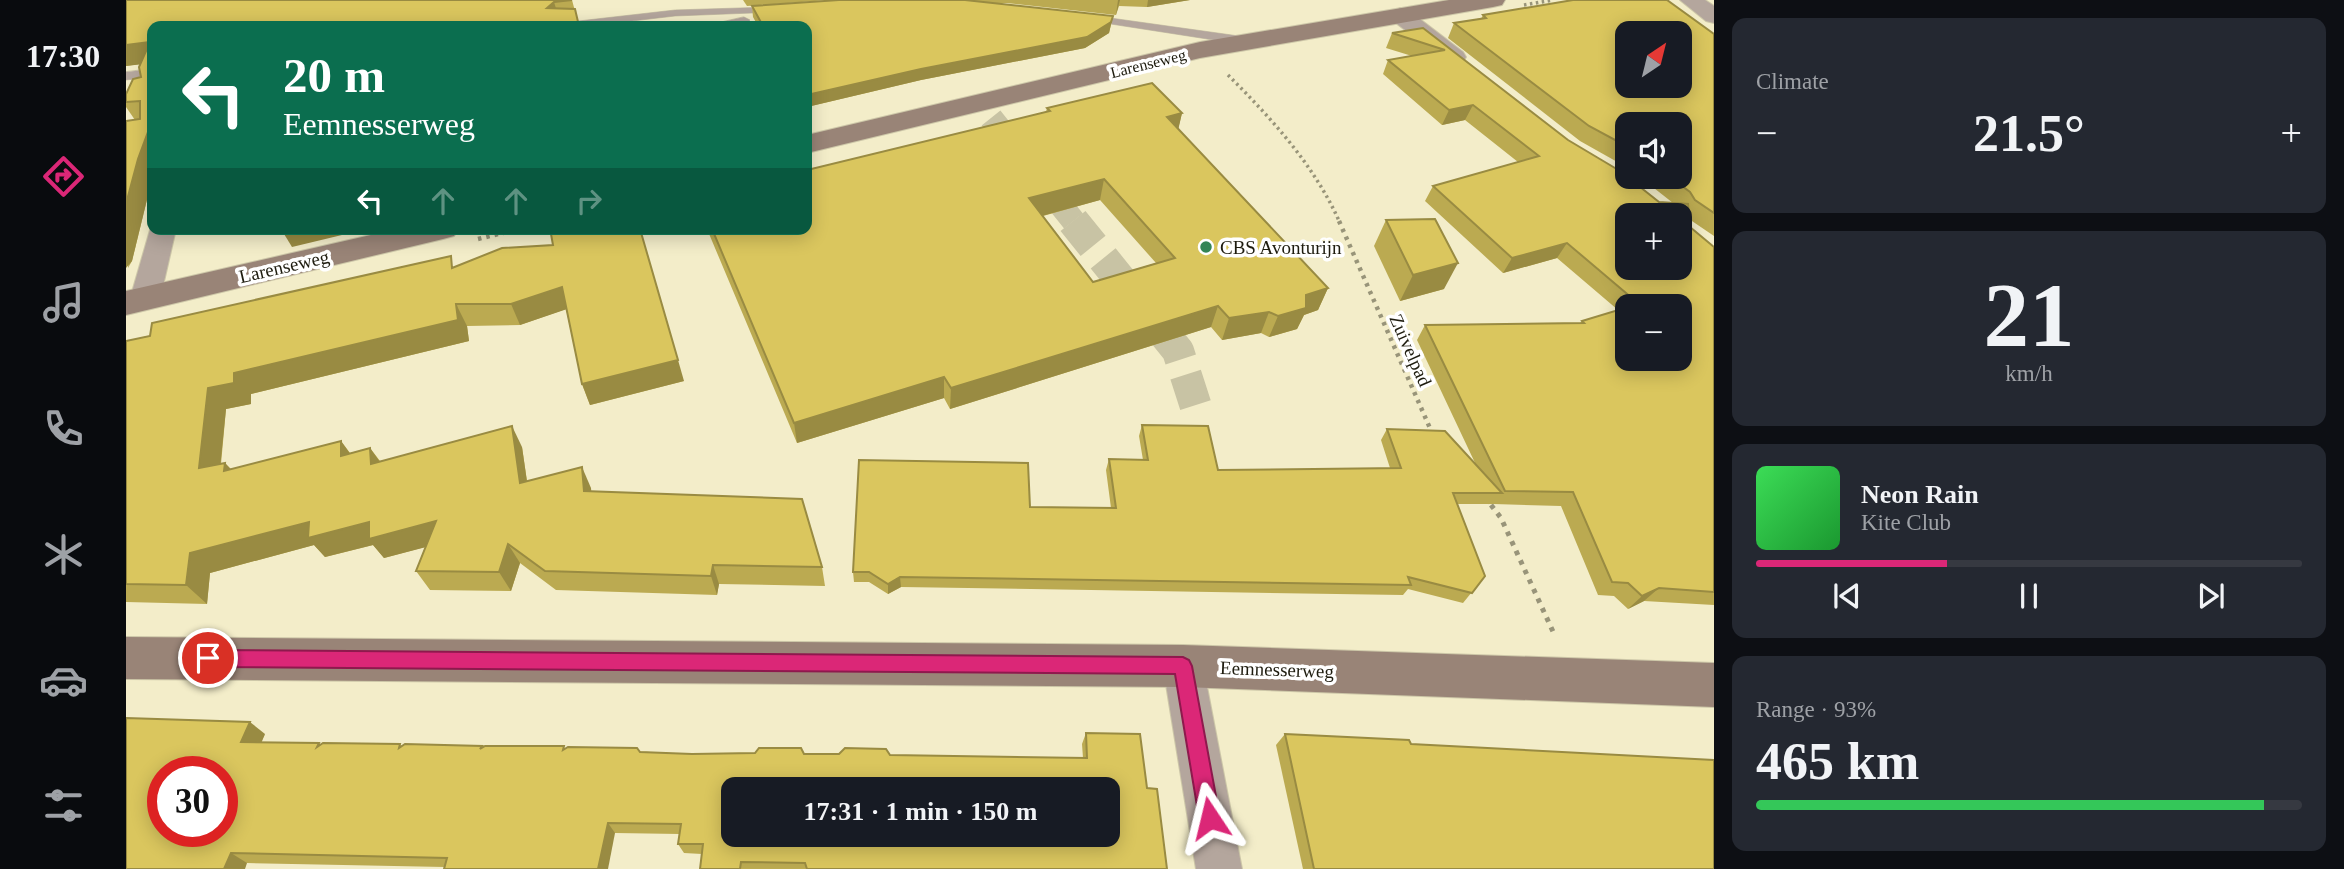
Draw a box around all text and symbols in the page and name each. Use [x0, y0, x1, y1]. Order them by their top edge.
north arrow [1615, 21, 1692, 98]
map controls [1615, 21, 1692, 371]
text: 17:30 [26, 38, 100, 74]
street label: Larenseweg [1109, 46, 1188, 82]
text: 20 m [283, 48, 385, 103]
icon: left [168, 49, 259, 140]
text: Climate [1756, 69, 1829, 94]
text: 21.5° [1973, 105, 2085, 162]
text: Eemnesserweg [283, 106, 475, 142]
button: sound [1615, 112, 1692, 189]
text: − [1756, 112, 1777, 154]
text: + [2281, 112, 2302, 154]
icon: directions [39, 152, 88, 201]
icon: left [351, 182, 389, 220]
icon: ahead [424, 182, 462, 220]
icon: ahead [497, 182, 535, 220]
icon: right [570, 182, 608, 220]
button: + [1615, 203, 1692, 280]
place label: CBS Avonturijn [1220, 237, 1342, 258]
marker: CBS Avonturijn [1198, 239, 1214, 255]
street label: Larenseweg [237, 246, 332, 287]
text: 21 [1984, 265, 2075, 366]
icon: music [39, 278, 88, 327]
button: − [1615, 294, 1692, 371]
street label: Zuivelpad [1385, 311, 1436, 390]
text: km/h [2005, 361, 2053, 386]
icon: phone [39, 404, 88, 453]
text: Neon Rain [1861, 480, 1979, 509]
text: Kite Club [1861, 510, 1951, 535]
icon: climate [39, 530, 88, 579]
icon: previous [1828, 577, 1866, 615]
icon: pause [2010, 577, 2048, 615]
icon: next [2192, 577, 2230, 615]
pin [178, 628, 238, 688]
icon: arrive [189, 639, 227, 677]
icon: car [39, 656, 88, 705]
street label: Eemnesserweg [1220, 657, 1335, 682]
text: Range · 93% [1756, 697, 1876, 722]
text: 465 km [1756, 733, 1919, 790]
speed limit sign: 30 [147, 756, 238, 847]
icon: filters [39, 781, 88, 830]
position arrow [1173, 781, 1247, 855]
text: 17:31 · 1 min · 150 m [804, 797, 1038, 826]

